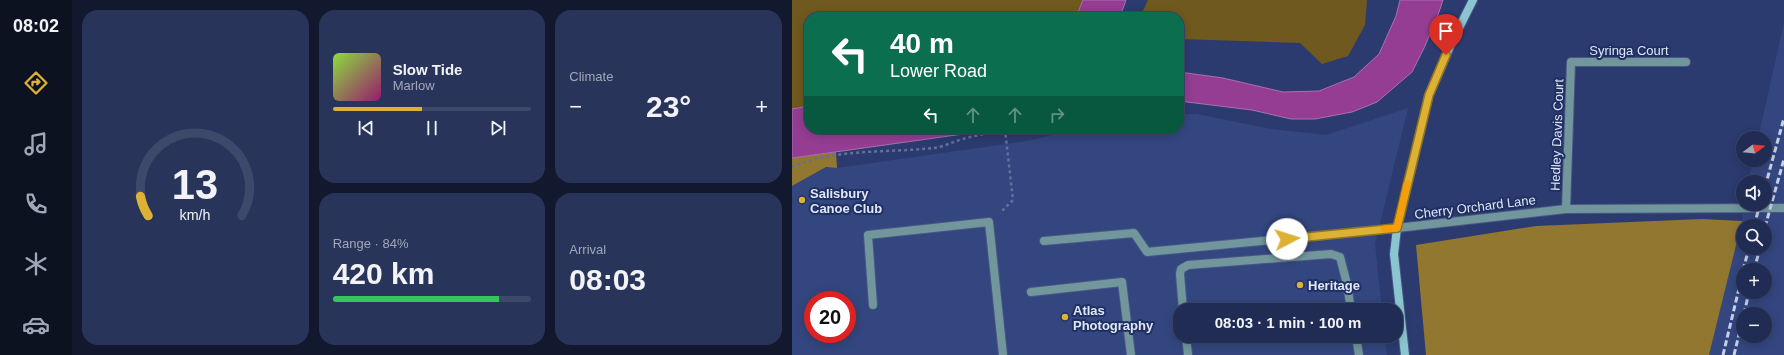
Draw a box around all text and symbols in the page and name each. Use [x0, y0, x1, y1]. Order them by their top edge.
pin [1429, 14, 1463, 55]
text: 08:02 [13, 16, 59, 36]
icon: arrive [1435, 20, 1457, 42]
icon: left [824, 28, 876, 80]
text: 40 m [890, 28, 954, 59]
street label: Syringa Court [1589, 43, 1669, 58]
text: Slow Tide [393, 61, 462, 78]
text: Lower Road [890, 61, 987, 81]
icon: directions [22, 69, 50, 97]
text: Climate [569, 69, 613, 84]
text: Marlow [393, 78, 435, 93]
street label: Hedley Davis Court [1548, 78, 1566, 191]
text: 23° [646, 90, 691, 123]
text: − [569, 94, 582, 119]
text: + [755, 94, 768, 119]
icon: left [920, 104, 942, 126]
icon: ahead [962, 104, 984, 126]
icon: ahead [1004, 104, 1026, 126]
icon: right [1046, 104, 1068, 126]
icon: previous [355, 117, 377, 139]
icon: pause [421, 117, 443, 139]
icon: next [487, 117, 509, 139]
icon: music [22, 130, 50, 158]
north arrow [1736, 131, 1772, 167]
map controls [1736, 131, 1772, 343]
text: 13 [172, 160, 218, 207]
button: sound [1736, 175, 1772, 211]
place label: Salisbury Canoe Club [810, 186, 882, 216]
icon: phone [22, 190, 50, 218]
street label: Cherry Orchard Lane [1413, 192, 1537, 222]
marker: Salisbury Canoe Club [797, 195, 807, 205]
text: km/h [180, 206, 211, 222]
position arrow [1266, 218, 1308, 260]
button: search [1736, 219, 1772, 255]
text: Range · 84% [333, 236, 409, 251]
text: Arrival [569, 242, 606, 257]
icon: climate [22, 250, 50, 278]
text: 420 km [333, 257, 434, 290]
text: 08:03 [569, 263, 646, 296]
button: + [1736, 263, 1772, 299]
place label: Heritage [1308, 278, 1360, 293]
marker: Heritage [1295, 280, 1305, 290]
speed limit sign: 20 [804, 291, 856, 343]
place label: Atlas Photography [1073, 303, 1154, 333]
button: − [1736, 307, 1772, 343]
icon: car [22, 311, 50, 339]
marker: Atlas Photography [1060, 312, 1070, 322]
text: 08:03 · 1 min · 100 m [1215, 314, 1361, 331]

